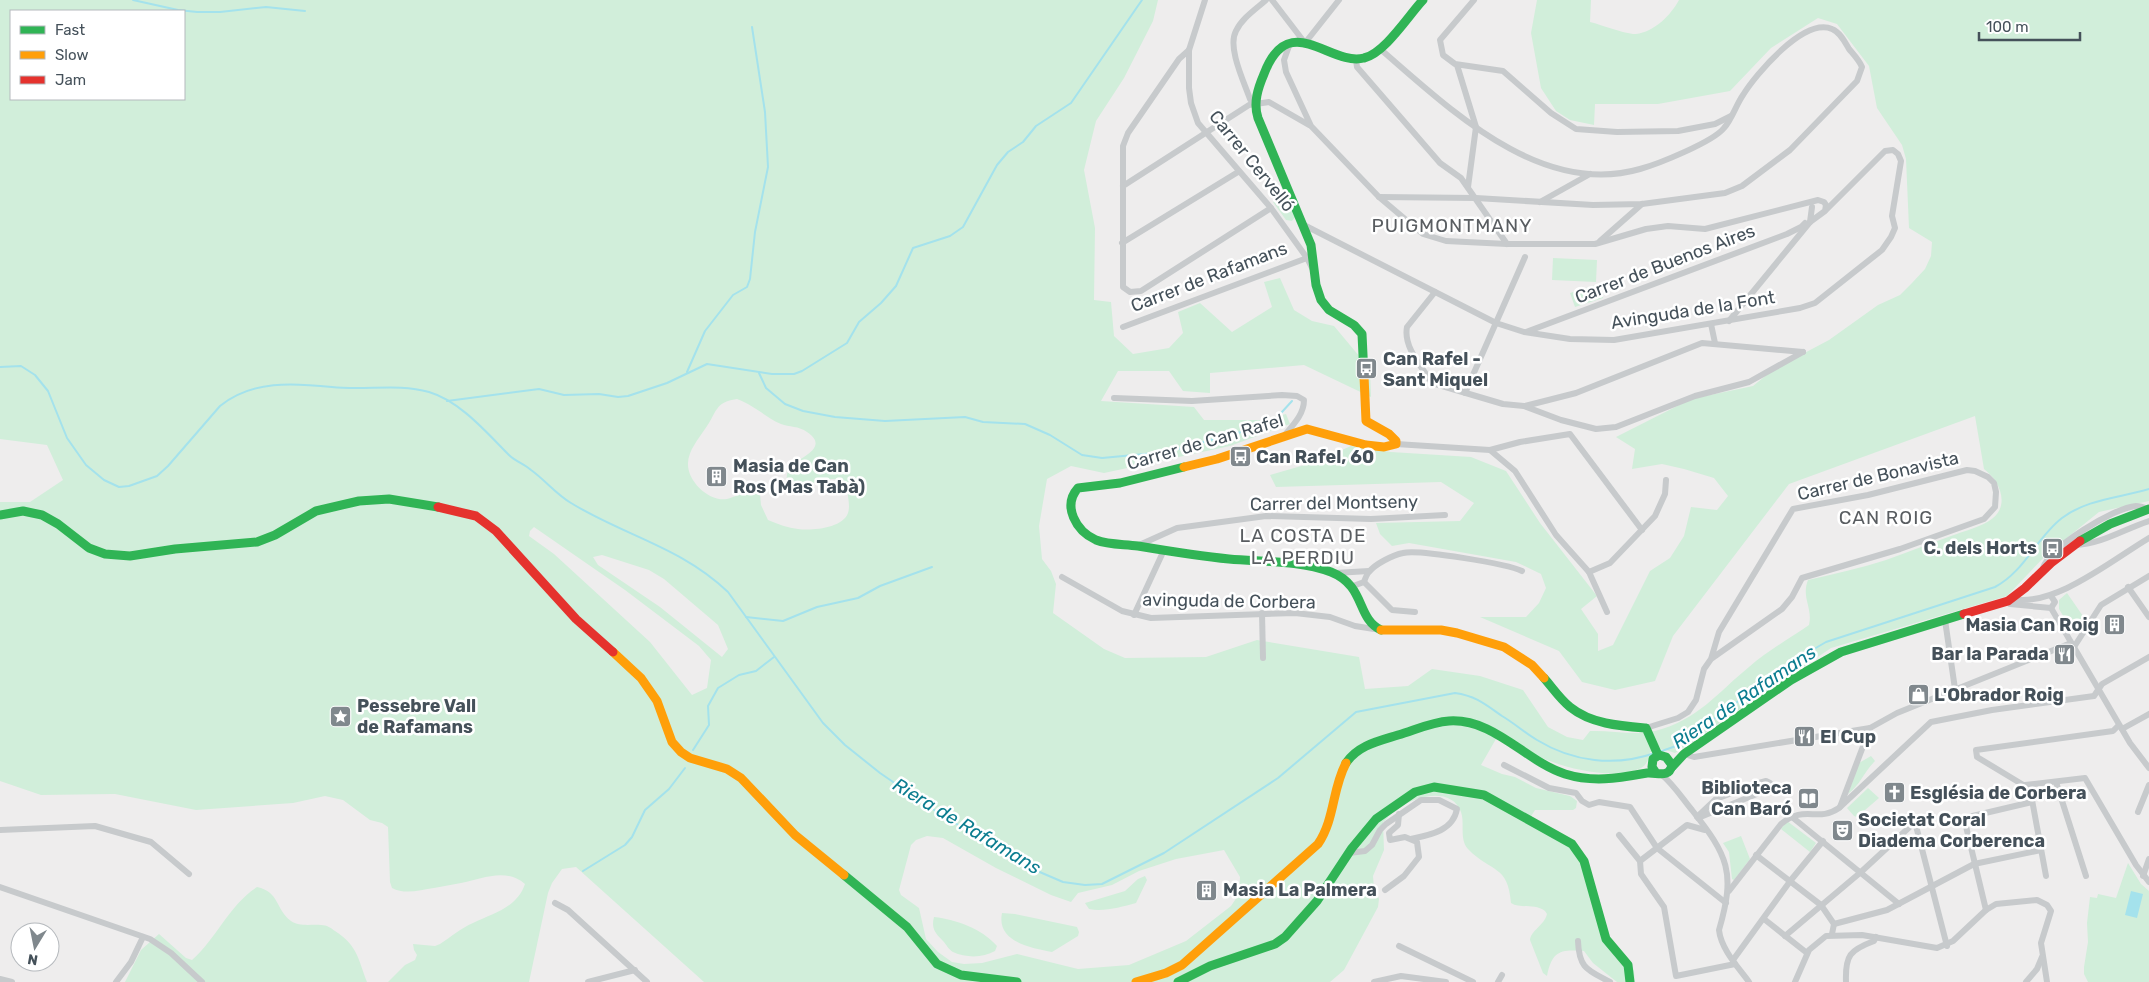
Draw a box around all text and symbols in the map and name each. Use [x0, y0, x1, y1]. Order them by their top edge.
legend [10, 10, 185, 100]
scale bar [1979, 10, 2080, 42]
text: 100 m [1986, 18, 2028, 36]
text: Fast [55, 21, 85, 39]
text: Slow [55, 46, 88, 64]
text: Jam [55, 71, 86, 89]
street label: Carrer Cervelló [1204, 106, 1300, 216]
district label: PUIGMONTMANY [1371, 214, 1533, 237]
street label: Carrer de Buenos Aires [1572, 219, 1758, 309]
street label: Carrer de Rafamans [1128, 237, 1290, 317]
street label: Avinguda de la Font [1609, 286, 1777, 334]
place label: Can Rafel - Sant Miquel [1383, 348, 1488, 391]
bus stop icon: Can Rafel - Sant Miquel [1355, 357, 1379, 381]
street label: Carrer de Can Rafel [1124, 409, 1286, 475]
bus stop icon: Can Rafel, 60 [1228, 445, 1252, 469]
place label: Can Rafel, 60 [1256, 446, 1374, 468]
street label: Carrer de Bonavista [1795, 447, 1961, 505]
place label: Masia de Can Ros (Mas Tabà) [733, 455, 865, 498]
building icon: Masia de Can Ros (Mas Tabà) [705, 464, 729, 488]
street label: Carrer del Montseny [1250, 491, 1418, 515]
district label: CAN ROIG [1839, 506, 1933, 529]
district label: LA COSTA DE LA PERDIU [1240, 524, 1366, 569]
bus stop icon: C. dels Horts [2041, 536, 2065, 560]
place label: C. dels Horts [1924, 537, 2037, 559]
street label: avinguda de Corbera [1142, 588, 1316, 614]
building icon: Masia Can Roig [2103, 613, 2127, 637]
place label: Masia Can Roig [1965, 614, 2099, 636]
water label: Riera de Rafamans [1668, 640, 1821, 754]
restaurant icon: Bar la Parada [2053, 642, 2077, 666]
place label: Bar la Parada [1931, 643, 2049, 665]
shop icon: L'Obrador Roig [1906, 683, 1930, 707]
place label: L'Obrador Roig [1934, 684, 2064, 706]
place label: Pessebre Vall de Rafamans [357, 695, 476, 738]
place icon: Pessebre Vall de Rafamans [329, 704, 353, 728]
restaurant icon: El Cup [1792, 725, 1816, 749]
place label: El Cup [1820, 726, 1876, 748]
water label: Riera de Rafamans [889, 773, 1045, 879]
place label: Biblioteca Can Baró [1701, 777, 1792, 820]
church icon: Església de Corbera [1882, 781, 1906, 805]
place label: Església de Corbera [1910, 782, 2087, 804]
library icon: Biblioteca Can Baró [1796, 786, 1820, 810]
place label: Societat Coral Diadema Corberenca [1858, 809, 2045, 852]
theatre icon: Societat Coral Diadema Corberenca [1830, 818, 1854, 842]
building icon: Masia La Palmera [1195, 878, 1219, 902]
place label: Masia La Palmera [1223, 879, 1377, 901]
north arrow [10, 922, 60, 972]
text: N [26, 950, 39, 969]

